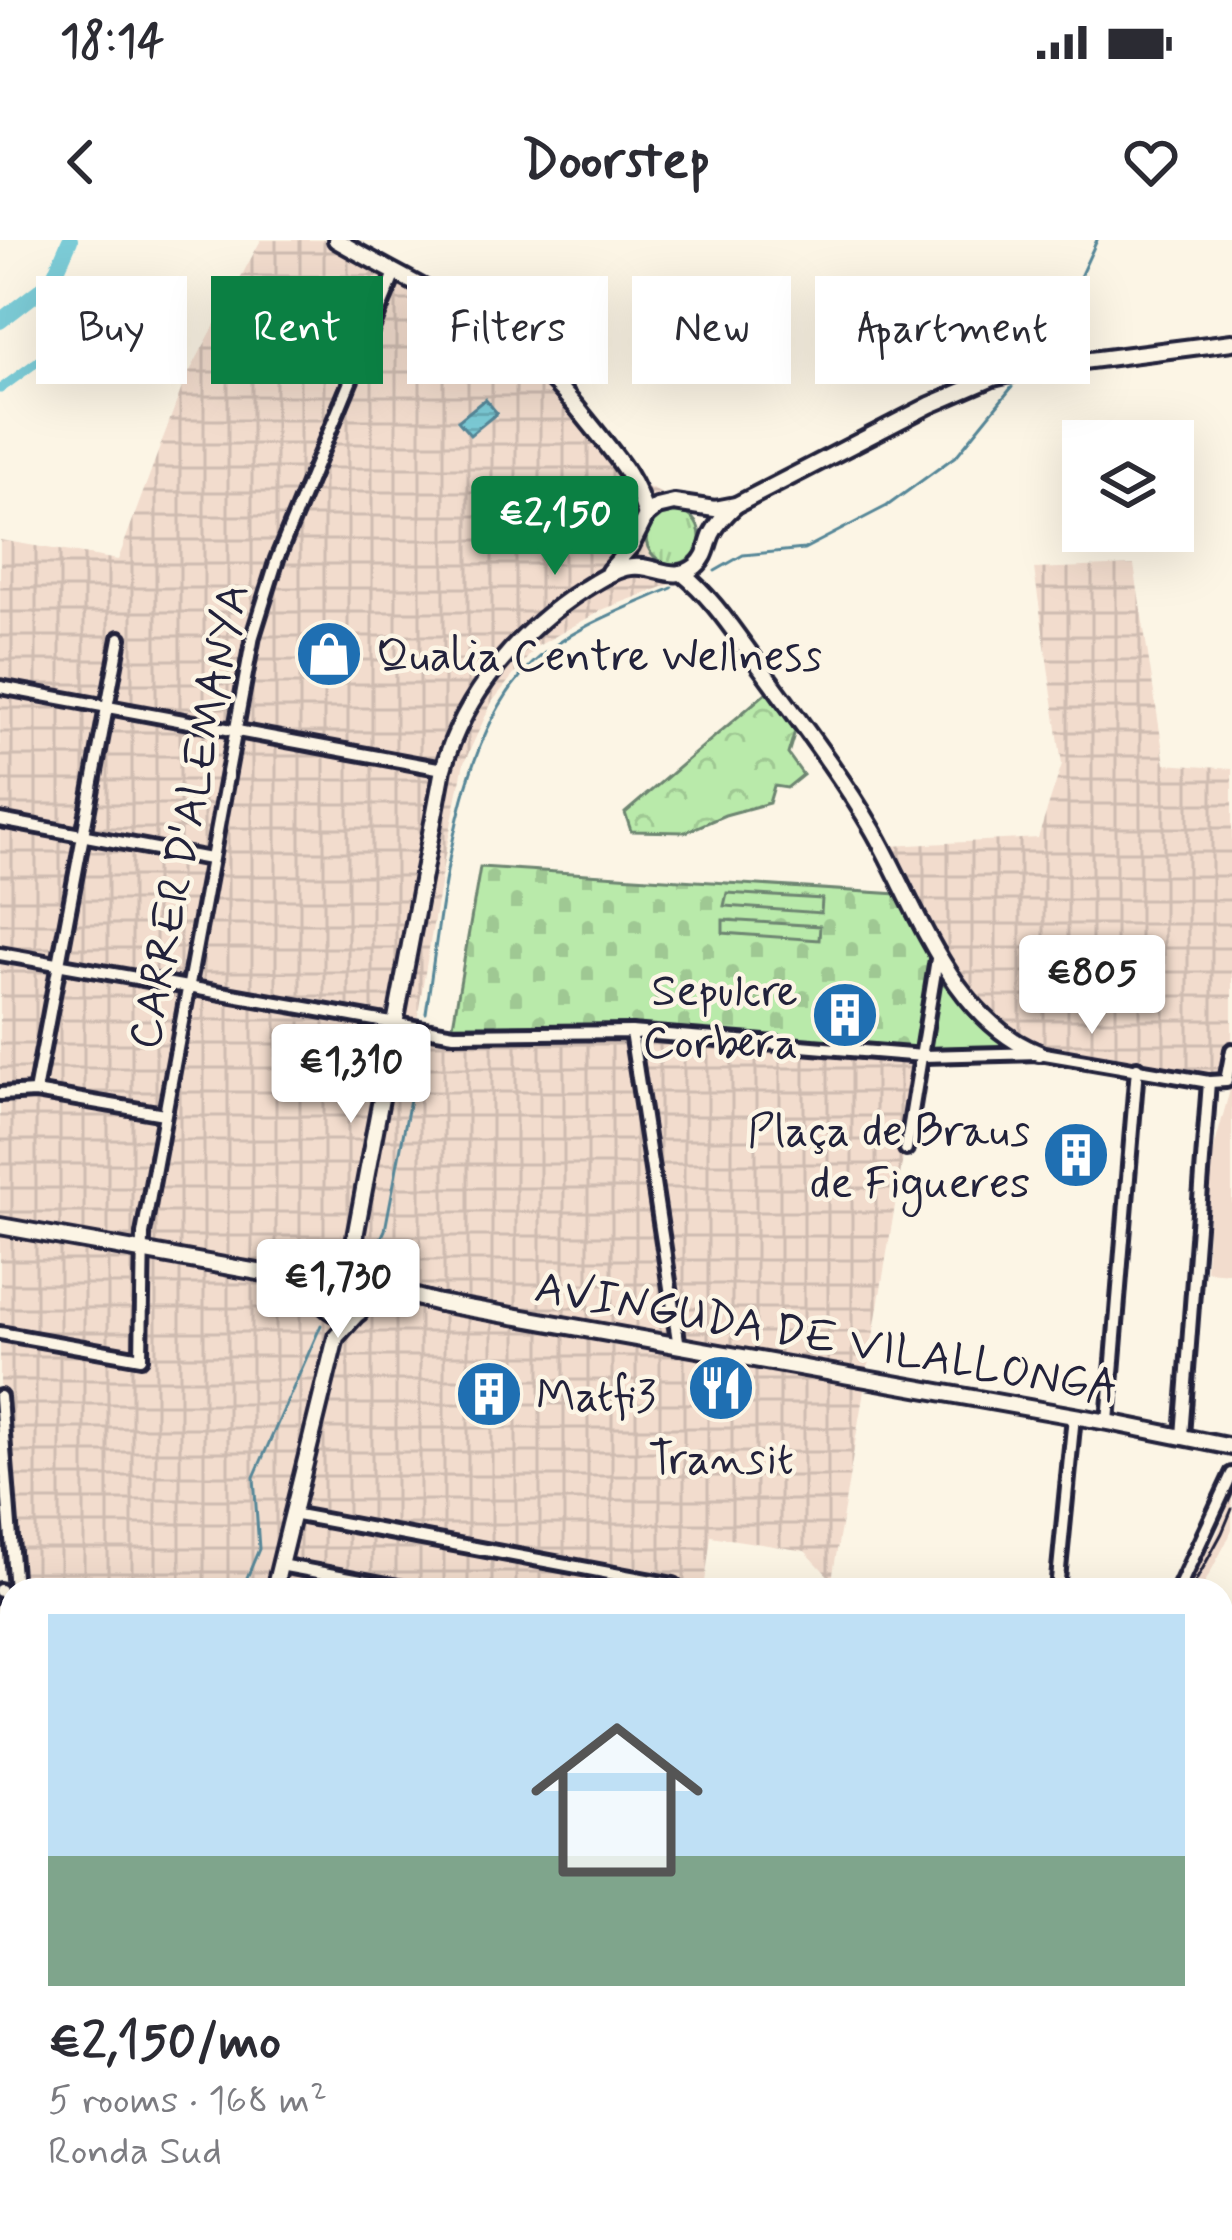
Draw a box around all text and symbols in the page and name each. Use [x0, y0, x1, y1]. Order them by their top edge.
text: 18:14 [60, 13, 164, 72]
text: Doorstep [522, 127, 710, 198]
icon: back [48, 129, 114, 195]
icon: heart [1118, 129, 1184, 195]
chip: Buy [36, 276, 187, 384]
chip: Rent [211, 276, 383, 384]
chip: Filters [407, 276, 608, 384]
chip: New [632, 276, 791, 384]
chip: Apartment [815, 276, 1090, 384]
map controls [1062, 420, 1194, 552]
button: layers [1062, 420, 1194, 552]
pin: €2,150 [457, 476, 653, 578]
text: €2,150 [498, 489, 612, 540]
street label: CARRER D'ALEMANYA [116, 579, 265, 1054]
shop icon: Qualia Centre Wellness [294, 619, 364, 689]
place label: Qualia Centre Wellness [376, 628, 822, 687]
pin: €805 [1021, 935, 1163, 1037]
text: €805 [1046, 948, 1138, 999]
place label: Sepulcre Corbera [643, 963, 798, 1074]
building icon: Sepulcre Corbera [810, 980, 880, 1050]
pin: €1,310 [253, 1024, 449, 1126]
text: €1,310 [299, 1037, 403, 1088]
place label: Plaça de Braus de Figueres [747, 1103, 1030, 1218]
building icon: Plaça de Braus de Figueres [1041, 1120, 1111, 1190]
pin: €1,730 [240, 1239, 436, 1341]
text: €1,730 [284, 1252, 392, 1303]
street label: AVINGUDA DE VILALLONGA [530, 1259, 1123, 1420]
restaurant icon: Transit [686, 1353, 756, 1423]
building icon: Matfi3 [454, 1359, 524, 1429]
place label: Matfi3 [536, 1368, 656, 1427]
place label: Transit [648, 1431, 794, 1490]
icon: home [509, 1692, 725, 1908]
text: €2,150/mo [48, 2010, 281, 2076]
text: 5 rooms · 168 m² [48, 2076, 327, 2127]
text: Ronda Sud [48, 2127, 222, 2178]

